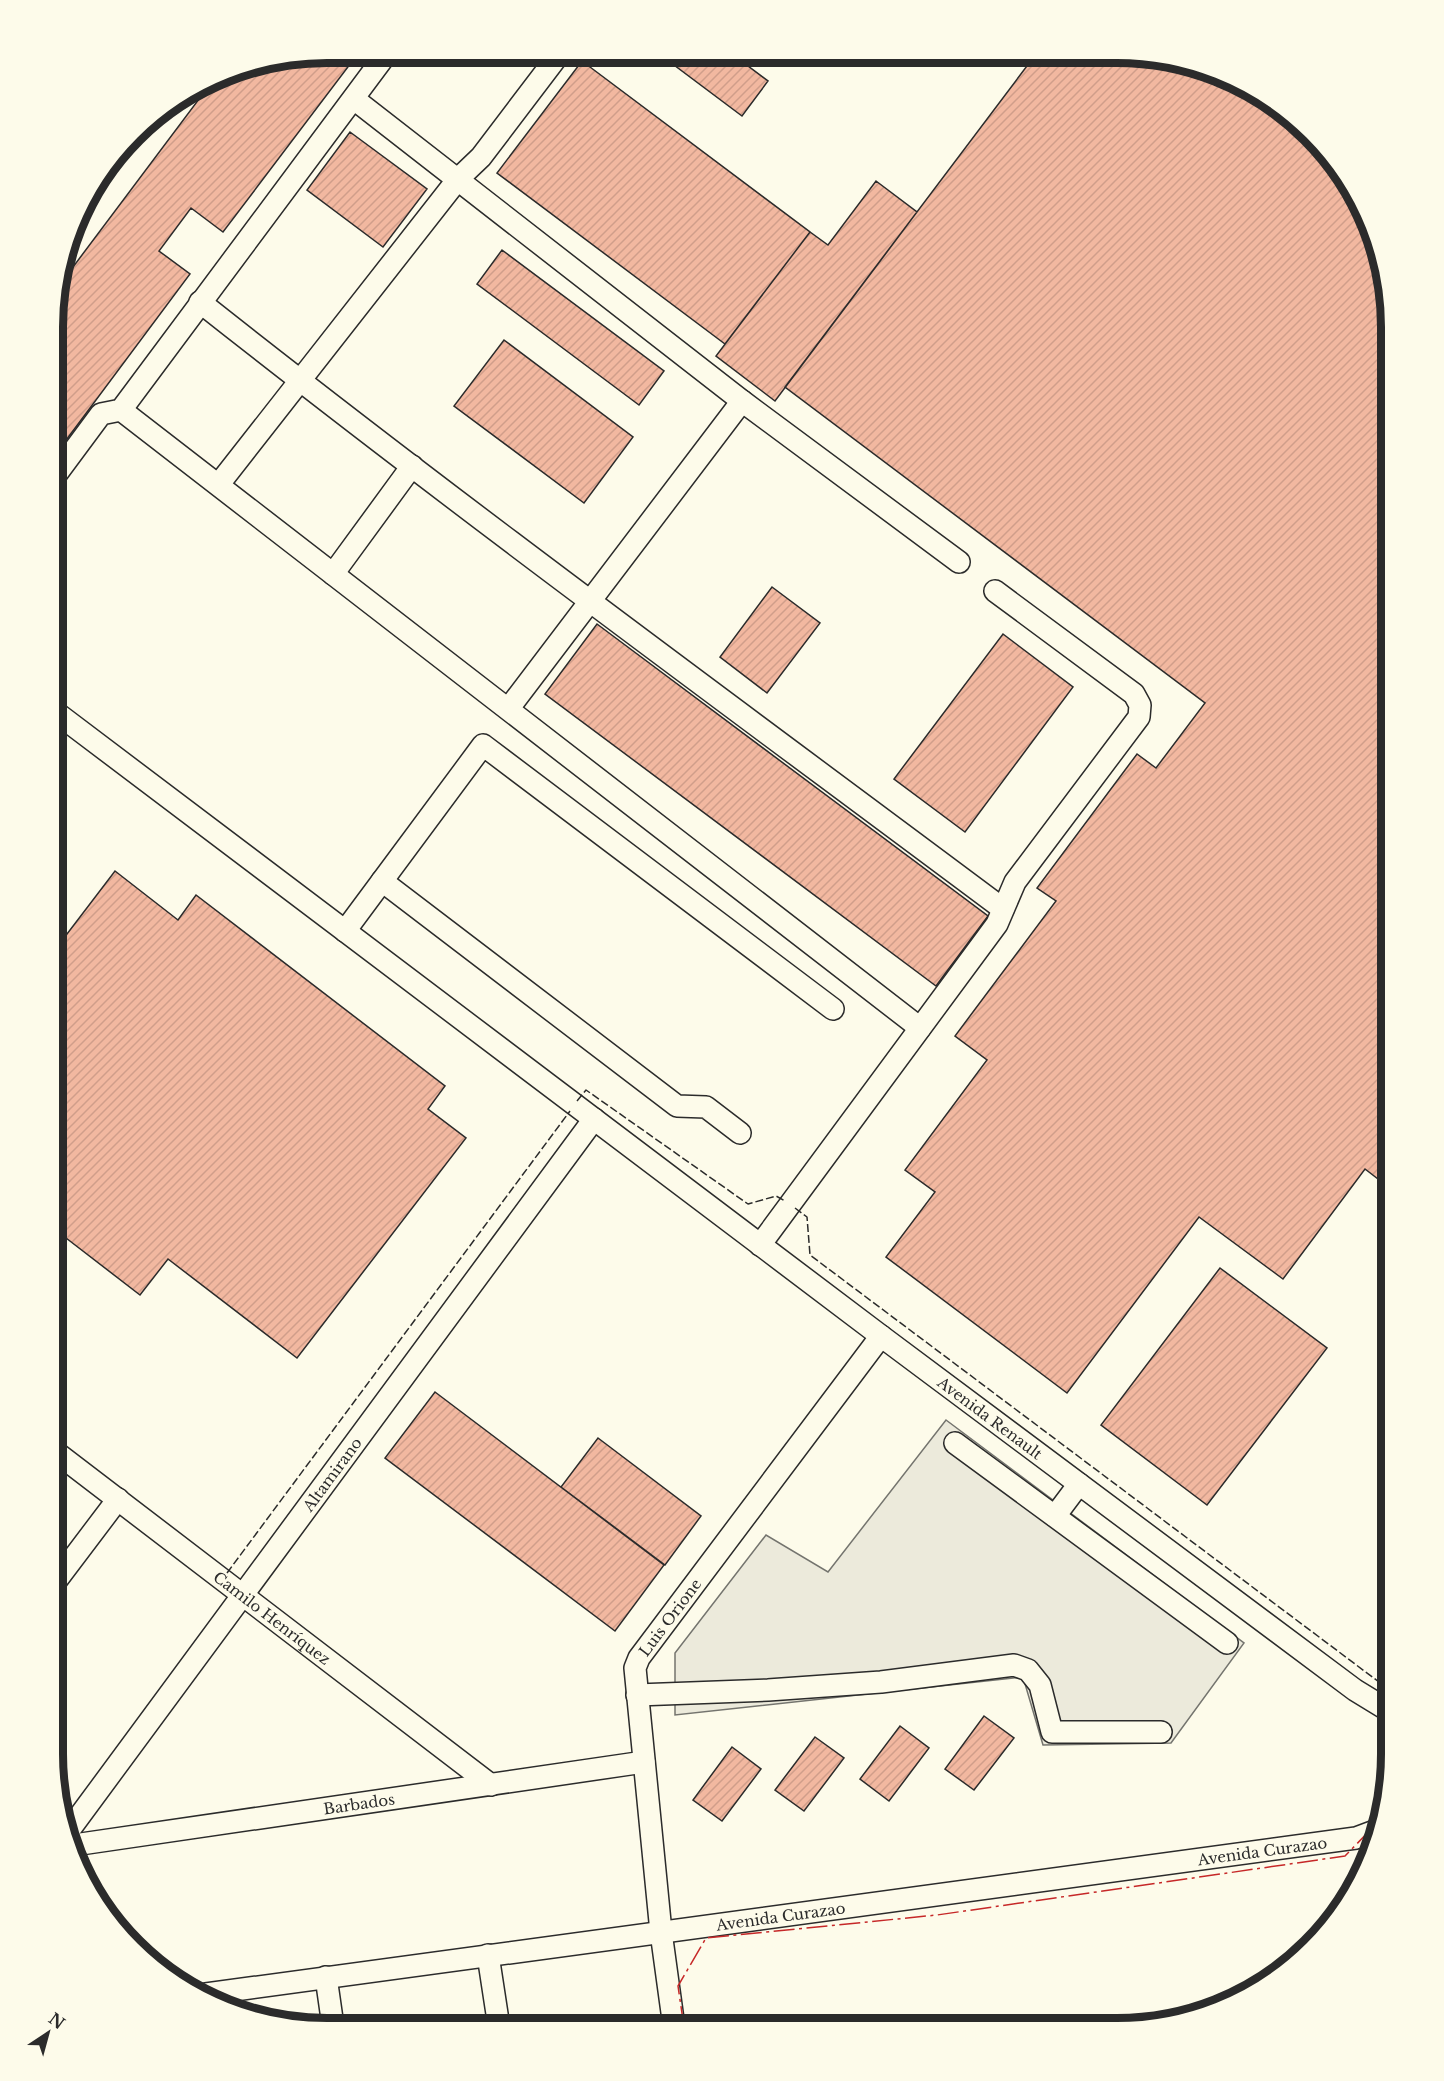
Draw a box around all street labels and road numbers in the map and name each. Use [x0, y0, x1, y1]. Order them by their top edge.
street label: Avenida Renault [933, 1372, 1047, 1463]
street label: Altamirano [298, 1433, 366, 1516]
street label: Camilo Henríquez [210, 1567, 334, 1668]
street label: Luis Orione [634, 1575, 705, 1660]
street label: Barbados [322, 1789, 396, 1818]
street label: Avenida Curazao [1196, 1833, 1328, 1869]
street label: Avenida Curazao [714, 1898, 847, 1934]

